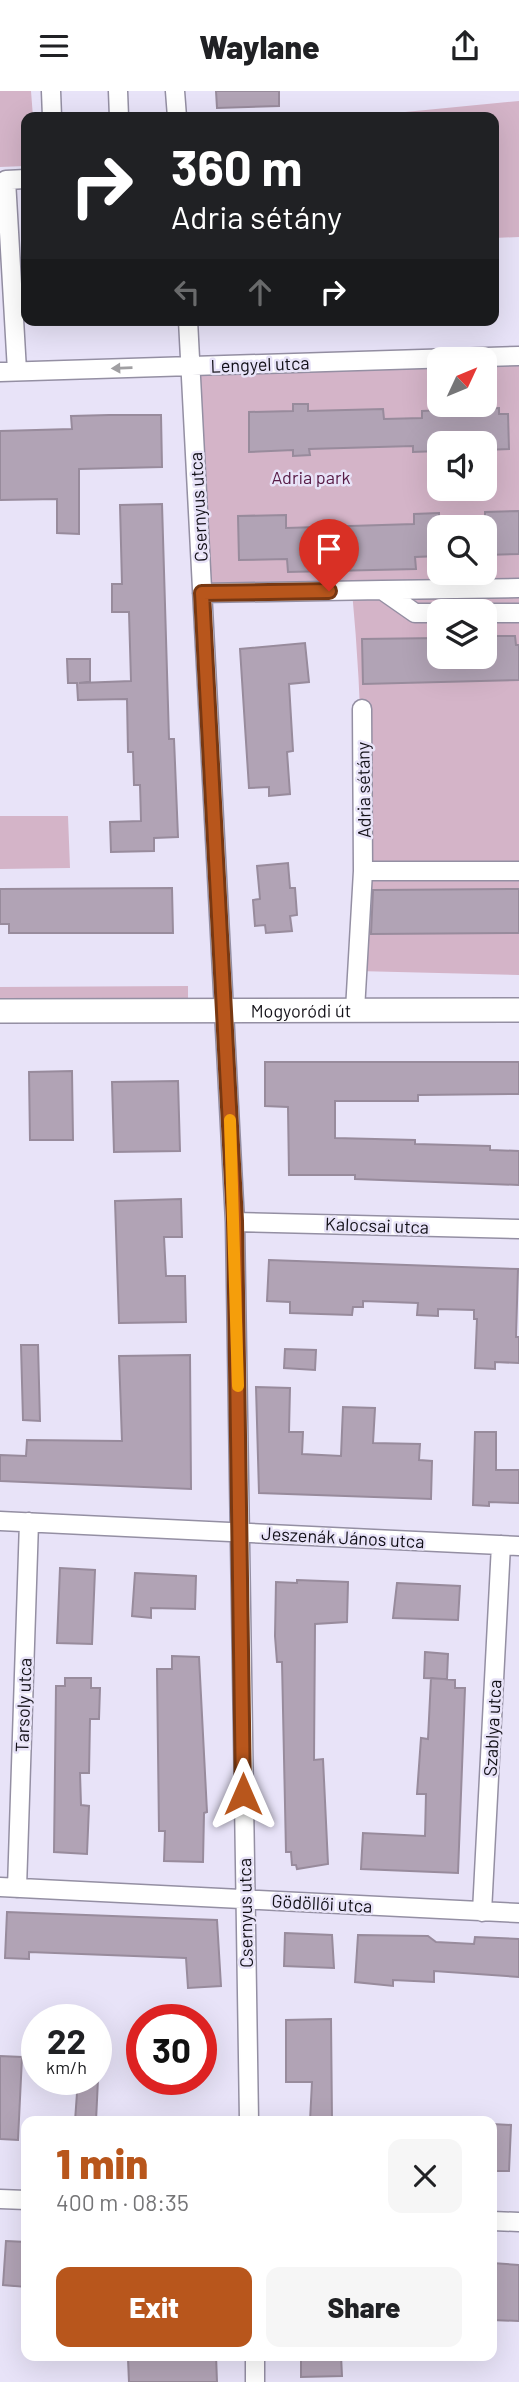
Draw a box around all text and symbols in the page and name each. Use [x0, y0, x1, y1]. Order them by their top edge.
icon: menu [35, 27, 73, 65]
text: Waylane [199, 27, 320, 65]
icon: share [446, 27, 484, 65]
text: 360 m [171, 137, 302, 196]
icon: right [56, 140, 147, 231]
text: Adria sétány [171, 197, 342, 235]
icon: left [168, 273, 206, 311]
icon: ahead [241, 273, 279, 311]
icon: right [314, 273, 352, 311]
north arrow [427, 347, 497, 417]
map controls [427, 347, 497, 669]
street label: Lengyel utca [210, 351, 310, 377]
one-way arrow [111, 363, 133, 374]
button: sound [427, 431, 497, 501]
street label: Csernyus utca [184, 452, 212, 562]
park label: Adria park [271, 466, 351, 488]
button: search [427, 515, 497, 585]
pin [299, 519, 359, 591]
icon: arrive [310, 530, 348, 568]
button: layers [427, 599, 497, 669]
street label: Adria sétány [351, 742, 375, 838]
street label: Mogyoródi út [251, 999, 351, 1022]
street label: Kalocsai utca [325, 1212, 429, 1238]
street label: Jeszenák János utca [261, 1522, 425, 1552]
street label: Tarsoly utca [10, 1657, 36, 1753]
street label: Szablya utca [478, 1679, 506, 1777]
position arrow [206, 1757, 280, 1831]
street label: Csernyus utca [233, 1858, 257, 1968]
street label: Gödöllői utca [271, 1889, 373, 1917]
speed limit sign: 30 [126, 2004, 217, 2095]
text: 22 [47, 2019, 86, 2061]
text: km/h [46, 2056, 87, 2078]
text: 1 min [56, 2137, 148, 2187]
button: close [388, 2139, 462, 2213]
text: 400 m · 08:35 [56, 2188, 189, 2216]
button: Exit [56, 2267, 252, 2347]
button: Share [266, 2267, 462, 2347]

